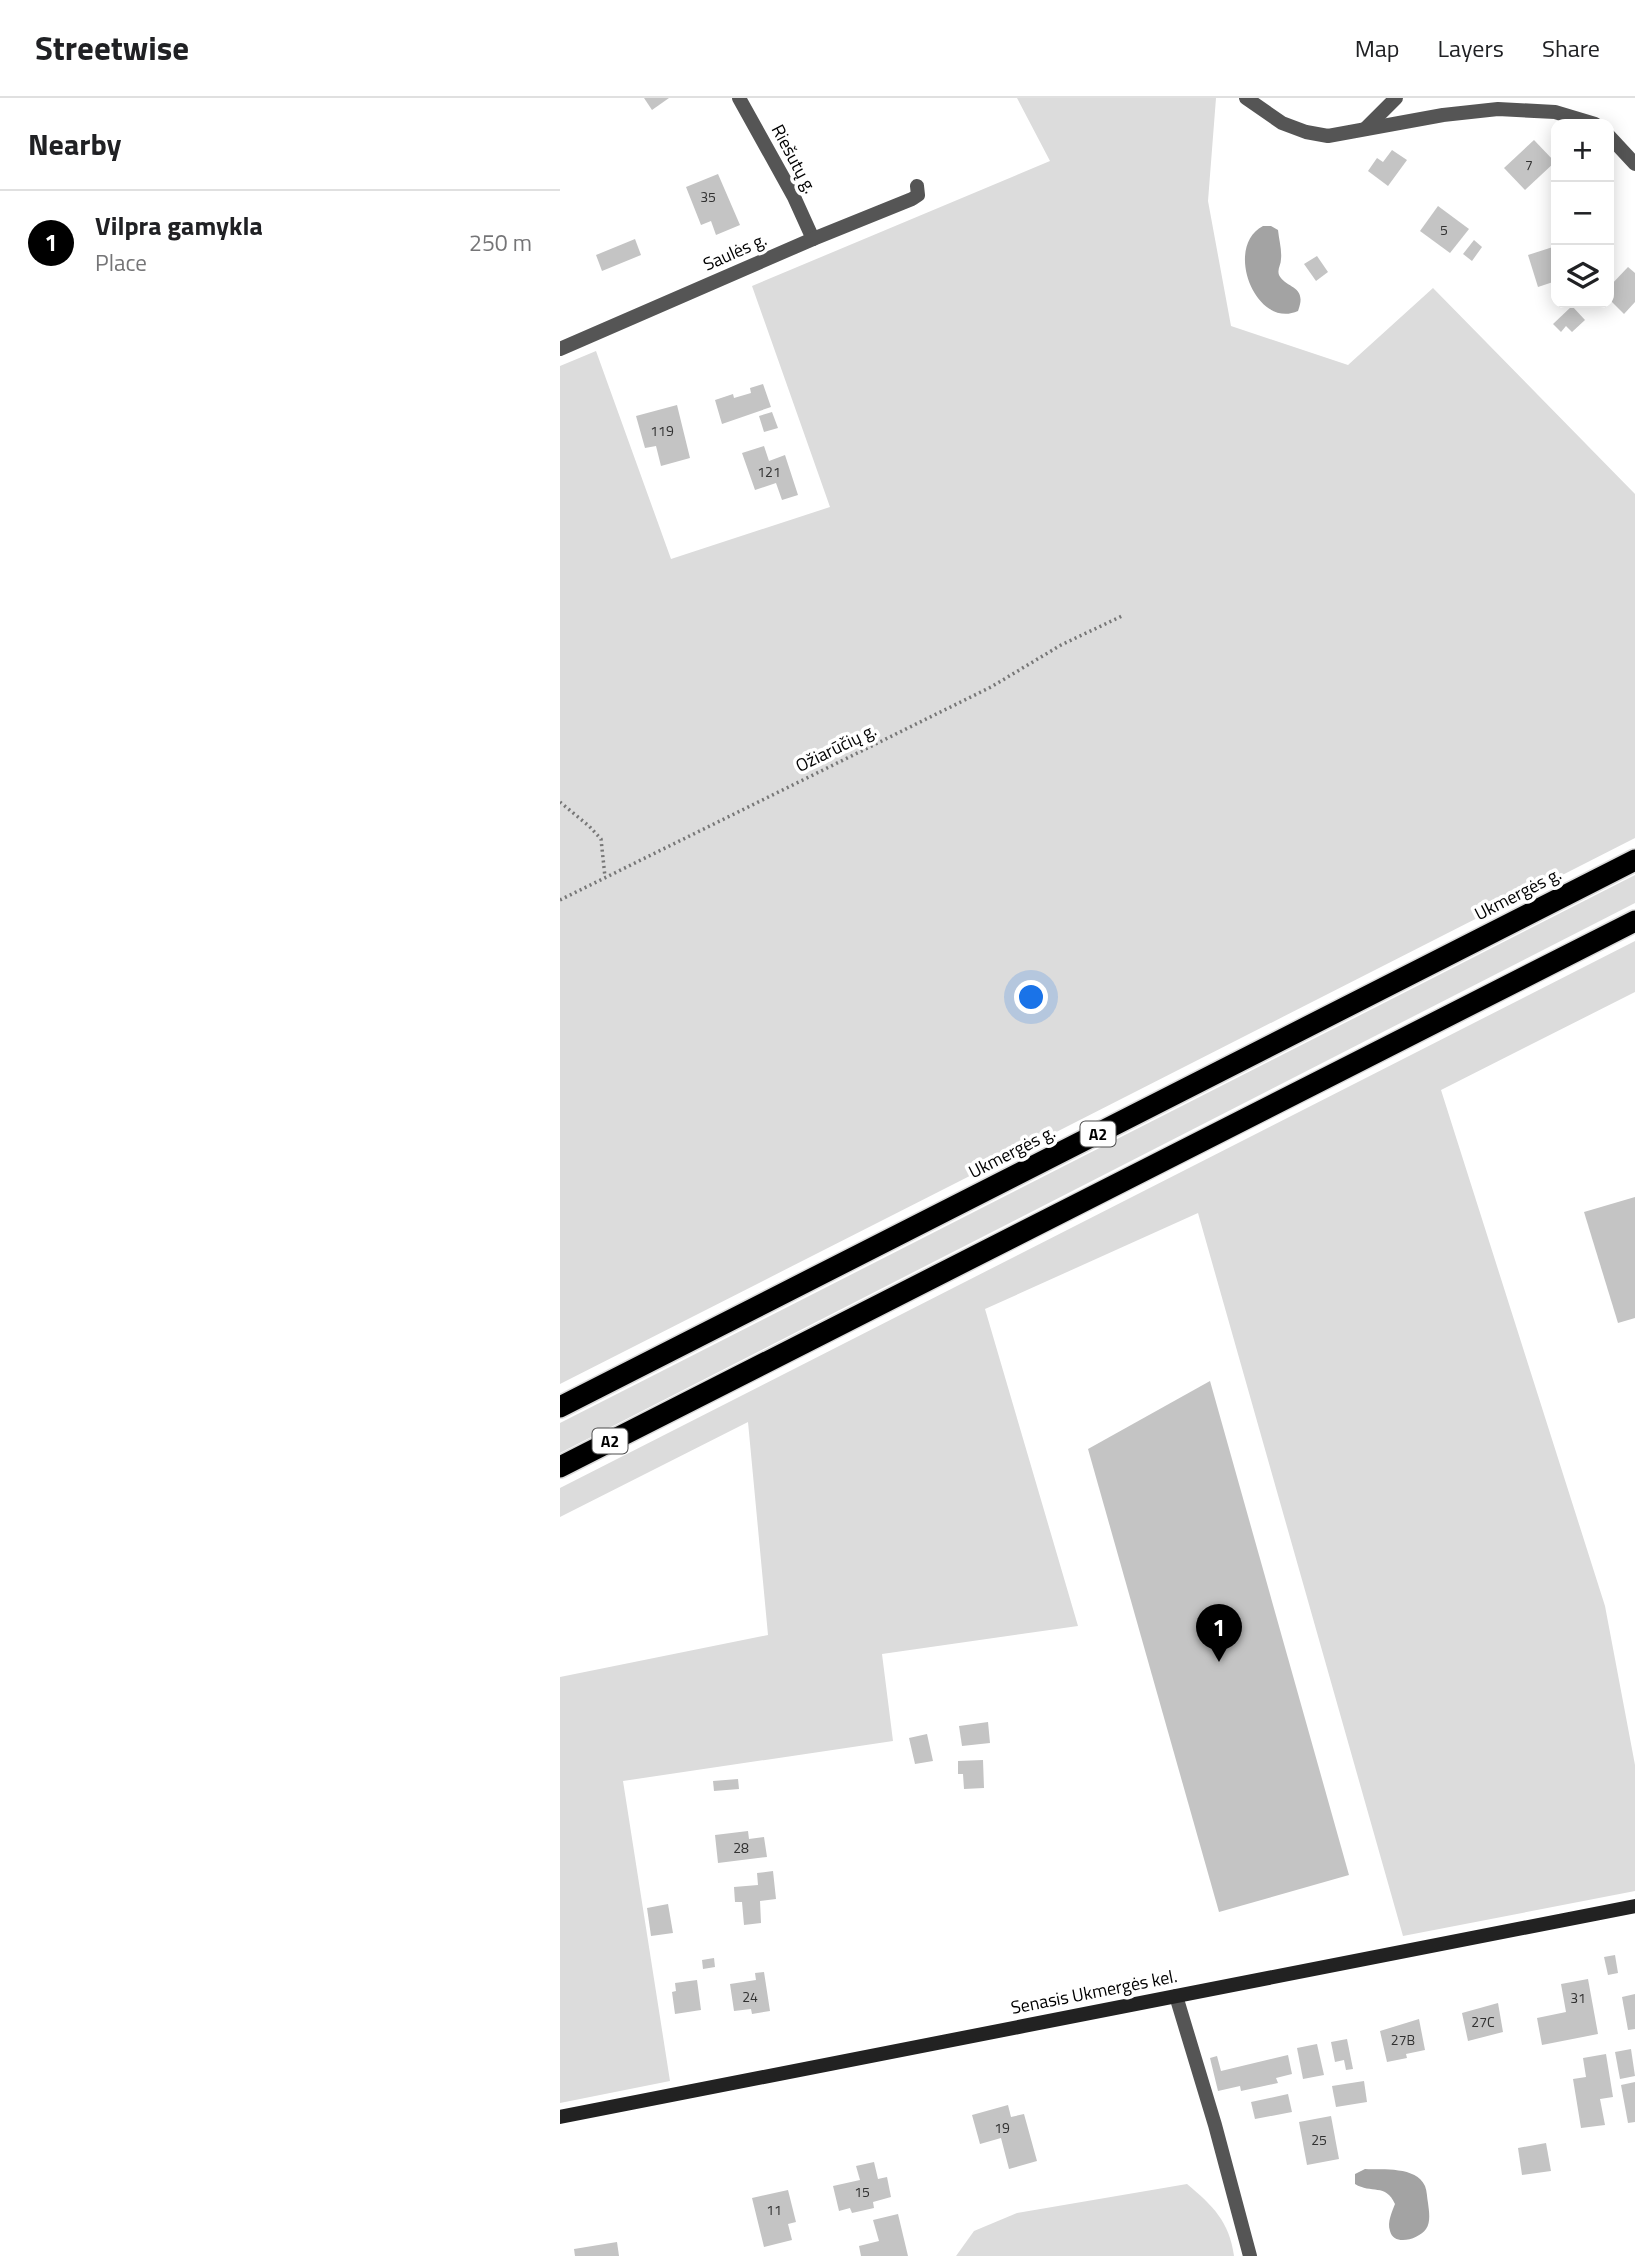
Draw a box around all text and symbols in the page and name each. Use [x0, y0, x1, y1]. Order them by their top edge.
text: Streetwise [35, 23, 189, 73]
text: Map [1355, 30, 1400, 66]
text: Layers [1438, 30, 1504, 66]
text: Share [1542, 30, 1600, 66]
street label: Riešutų g. [765, 119, 824, 198]
map controls [1551, 119, 1614, 308]
button: + [1551, 119, 1614, 182]
text: Nearby [28, 121, 121, 167]
house number: 7 [1525, 154, 1533, 175]
button: − [1551, 182, 1614, 245]
house number: 35 [700, 186, 716, 207]
text: Vilpra gamykla [95, 206, 263, 245]
house number: 5 [1440, 219, 1448, 240]
text: 1 [45, 225, 57, 260]
text: 250 m [469, 225, 532, 260]
street label: Saulės g. [699, 226, 771, 278]
text: Place [95, 245, 147, 280]
button: layers [1551, 245, 1614, 308]
house number: 119 [650, 420, 674, 441]
house number: 121 [757, 461, 781, 482]
street label: Ožiarūčių g. [791, 716, 881, 779]
street label: Ukmergės g. [1470, 860, 1566, 927]
your location [1014, 980, 1048, 1014]
street label: Ukmergės g. [964, 1118, 1060, 1185]
road number: A2 [1080, 1122, 1116, 1146]
road number: A2 [592, 1428, 628, 1454]
pin: 1 [1196, 1604, 1242, 1662]
house number: 28 [733, 1837, 749, 1858]
street label: Senasis Ukmergės kel. [1008, 1962, 1179, 2021]
house number: 24 [742, 1986, 758, 2007]
house number: 31 [1570, 1987, 1586, 2008]
house number: 27C [1471, 2011, 1495, 2032]
house number: 27B [1391, 2029, 1415, 2050]
house number: 19 [994, 2117, 1010, 2138]
house number: 25 [1311, 2129, 1327, 2150]
house number: 15 [854, 2181, 870, 2202]
house number: 11 [766, 2199, 782, 2220]

